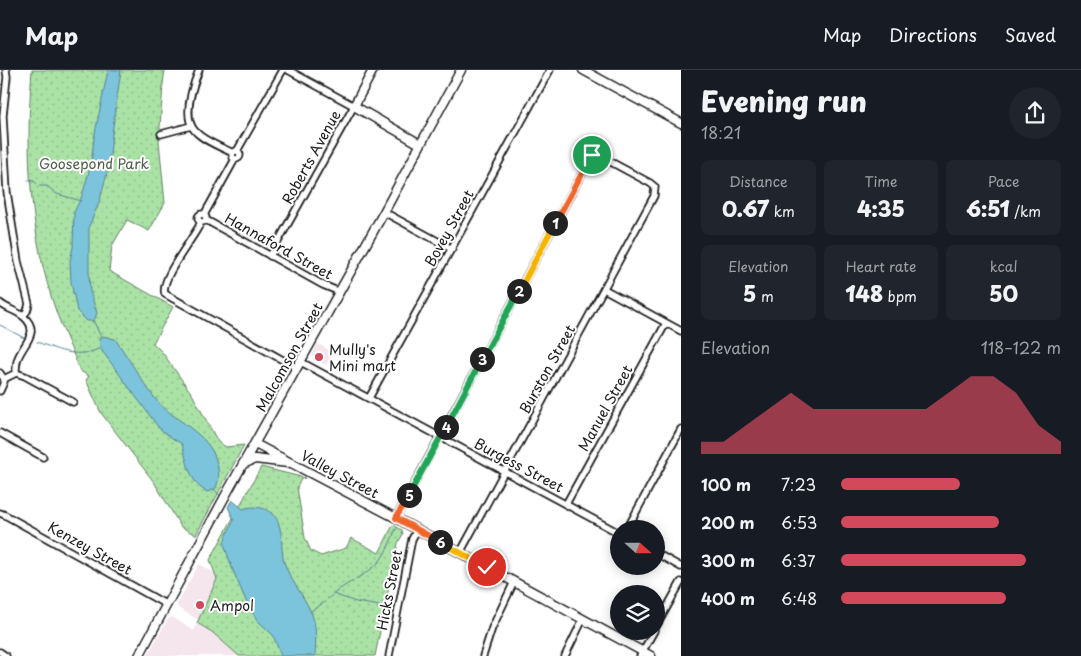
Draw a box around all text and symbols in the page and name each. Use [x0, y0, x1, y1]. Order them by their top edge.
text: Map [25, 17, 78, 53]
text: Map [823, 21, 861, 48]
text: Directions [889, 21, 977, 48]
text: Saved [1005, 21, 1056, 48]
text: Evening run [701, 79, 867, 122]
button: share [1009, 87, 1061, 139]
street label: Roberts Avenue [277, 106, 346, 208]
text: 18:21 [701, 120, 741, 144]
pin [571, 134, 613, 176]
icon: arrive [578, 141, 606, 169]
park label: Goosepond Park [39, 153, 150, 174]
text: Distance [729, 171, 788, 192]
text: Time [864, 171, 898, 192]
text: Pace [988, 171, 1019, 192]
street label: Bovey Street [419, 186, 479, 270]
text: 0.67 [722, 192, 769, 224]
text: 4:35 [857, 192, 905, 224]
text: 6:51 [966, 192, 1010, 224]
text: km [769, 201, 795, 222]
text: /km [1010, 201, 1041, 222]
street label: Hannaford Street [221, 208, 337, 285]
pin: 1 [542, 210, 568, 236]
text: 1 [552, 213, 559, 234]
text: Elevation [728, 256, 789, 277]
text: Heart rate [846, 256, 916, 277]
text: kcal [990, 256, 1018, 277]
text: 5 [743, 277, 756, 309]
text: 148 [845, 277, 883, 309]
text: 50 [989, 277, 1018, 309]
pin: 2 [506, 278, 532, 304]
text: 2 [515, 281, 524, 302]
text: m [756, 286, 774, 307]
text: bpm [883, 286, 917, 307]
street label: Malcomson Street [250, 298, 328, 415]
street label: Burston Street [514, 321, 580, 417]
text: Elevation [701, 335, 770, 359]
text: 118–122 m [981, 335, 1061, 359]
place label: Mully's Mini mart [329, 339, 396, 376]
pin: 3 [470, 346, 494, 372]
text: 3 [478, 349, 487, 370]
marker: Mully's Mini mart [313, 351, 325, 363]
street label: Manuel Street [573, 361, 637, 455]
pin: 4 [434, 414, 458, 440]
text: 4 [442, 417, 451, 438]
street label: Burgess Street [471, 433, 568, 497]
street label: Valley Street [297, 445, 383, 503]
text: 100 m [701, 472, 751, 496]
text: 7:23 [781, 472, 816, 496]
pin: 5 [396, 482, 422, 508]
text: 5 [405, 485, 414, 506]
text: 200 m [701, 510, 755, 534]
text: 6:53 [781, 510, 817, 534]
street label: Kenzey Street [44, 516, 136, 580]
north arrow [610, 520, 665, 575]
map controls [610, 520, 665, 640]
pin: 6 [428, 530, 452, 554]
text: 6 [436, 532, 445, 553]
pin [466, 546, 508, 588]
street label: Hicks Street [371, 548, 407, 632]
text: 300 m [701, 548, 755, 572]
text: 6:37 [781, 548, 816, 572]
icon: check [473, 553, 501, 581]
button: layers [610, 585, 665, 640]
text: 400 m [701, 586, 755, 610]
text: 6:48 [781, 586, 817, 610]
place label: Ampol [210, 595, 254, 616]
marker: Ampol [194, 599, 206, 611]

